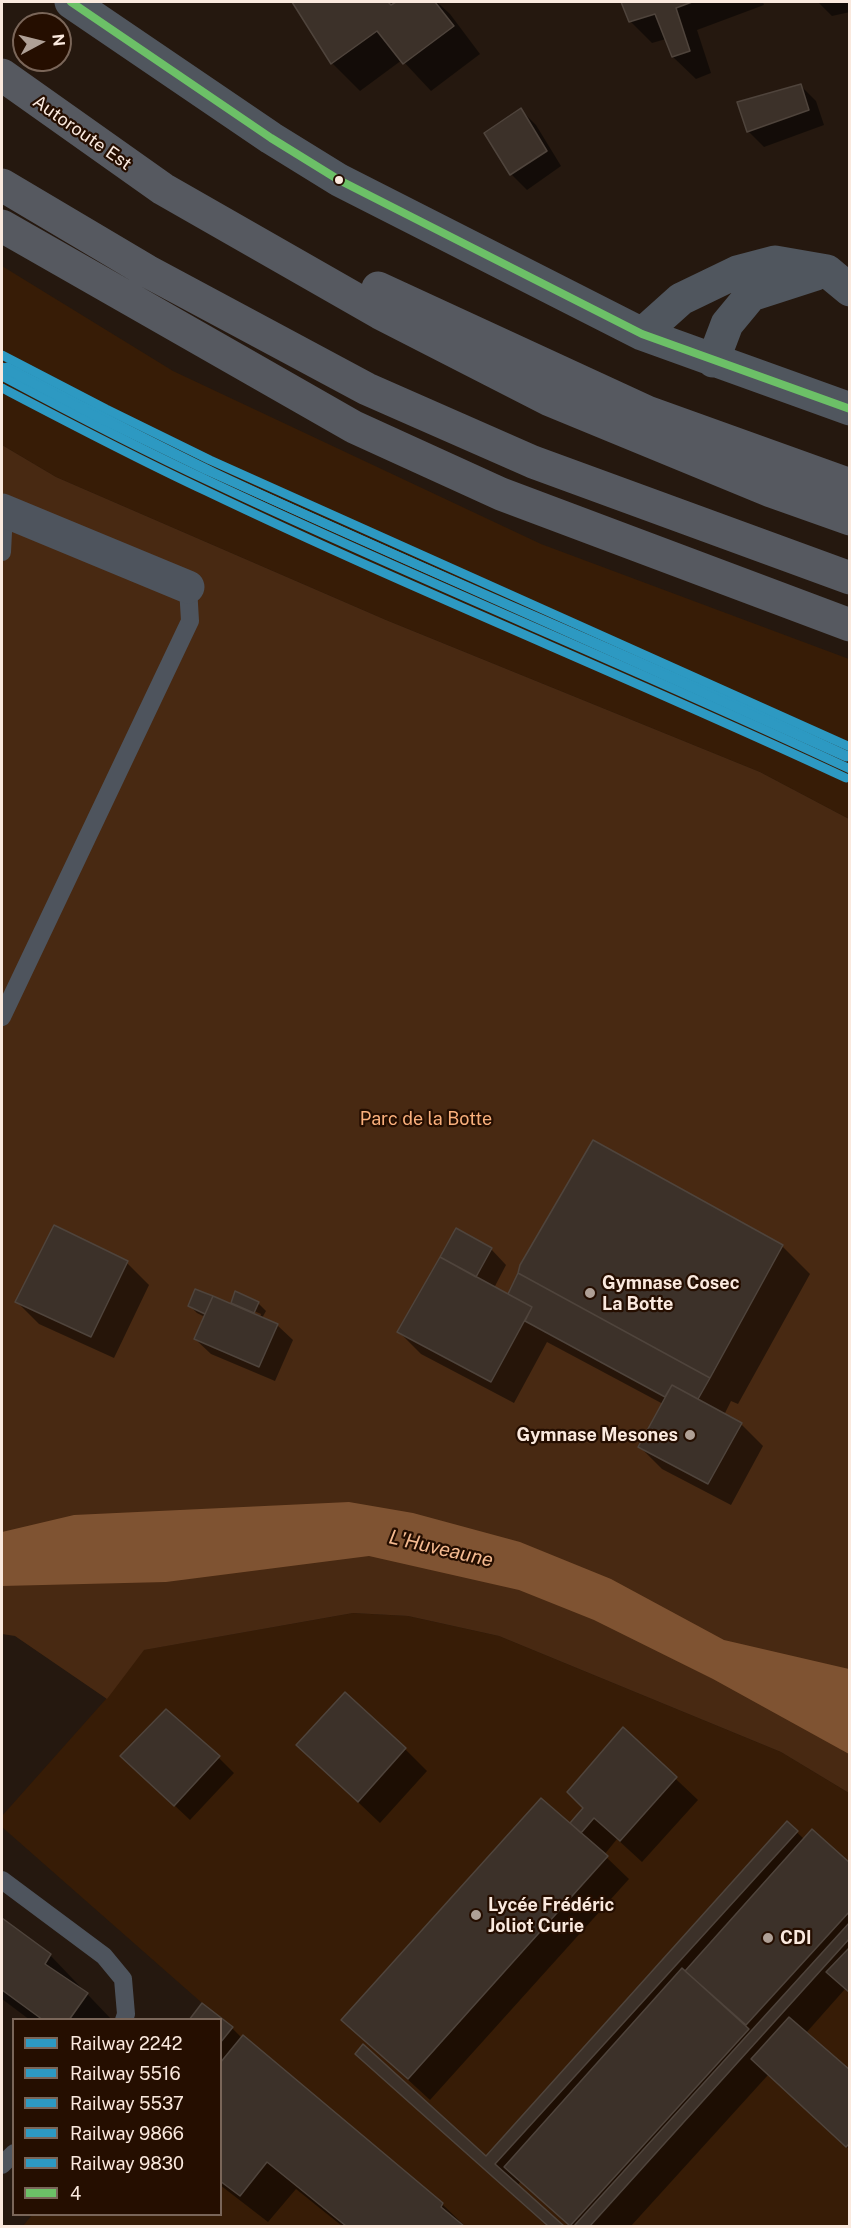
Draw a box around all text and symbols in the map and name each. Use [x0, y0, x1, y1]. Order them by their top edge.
north arrow [12, 12, 72, 72]
text: N [48, 33, 69, 47]
street label: Autoroute Est [28, 91, 136, 175]
unlabelled marker [333, 174, 345, 186]
park label: Parc de la Botte [360, 1108, 492, 1130]
place label: Gymnase Cosec La Botte [602, 1272, 740, 1314]
marker: Gymnase Cosec La Botte [583, 1286, 597, 1300]
place label: Gymnase Mesones [516, 1424, 678, 1446]
marker: Gymnase Mesones [683, 1428, 697, 1442]
water label: L'Huveaune [387, 1525, 495, 1573]
place label: Lycée Frédéric Joliot Curie [488, 1894, 614, 1936]
marker: Lycée Frédéric Joliot Curie [469, 1908, 483, 1922]
place label: CDI [780, 1927, 811, 1949]
marker: CDI [761, 1931, 775, 1945]
legend [12, 2018, 222, 2216]
text: Railway 2242 [70, 2033, 183, 2054]
text: Railway 5516 [70, 2063, 181, 2084]
text: Railway 5537 [70, 2093, 184, 2114]
text: Railway 9866 [70, 2123, 184, 2144]
text: Railway 9830 [70, 2153, 184, 2174]
text: 4 [70, 2183, 81, 2204]

